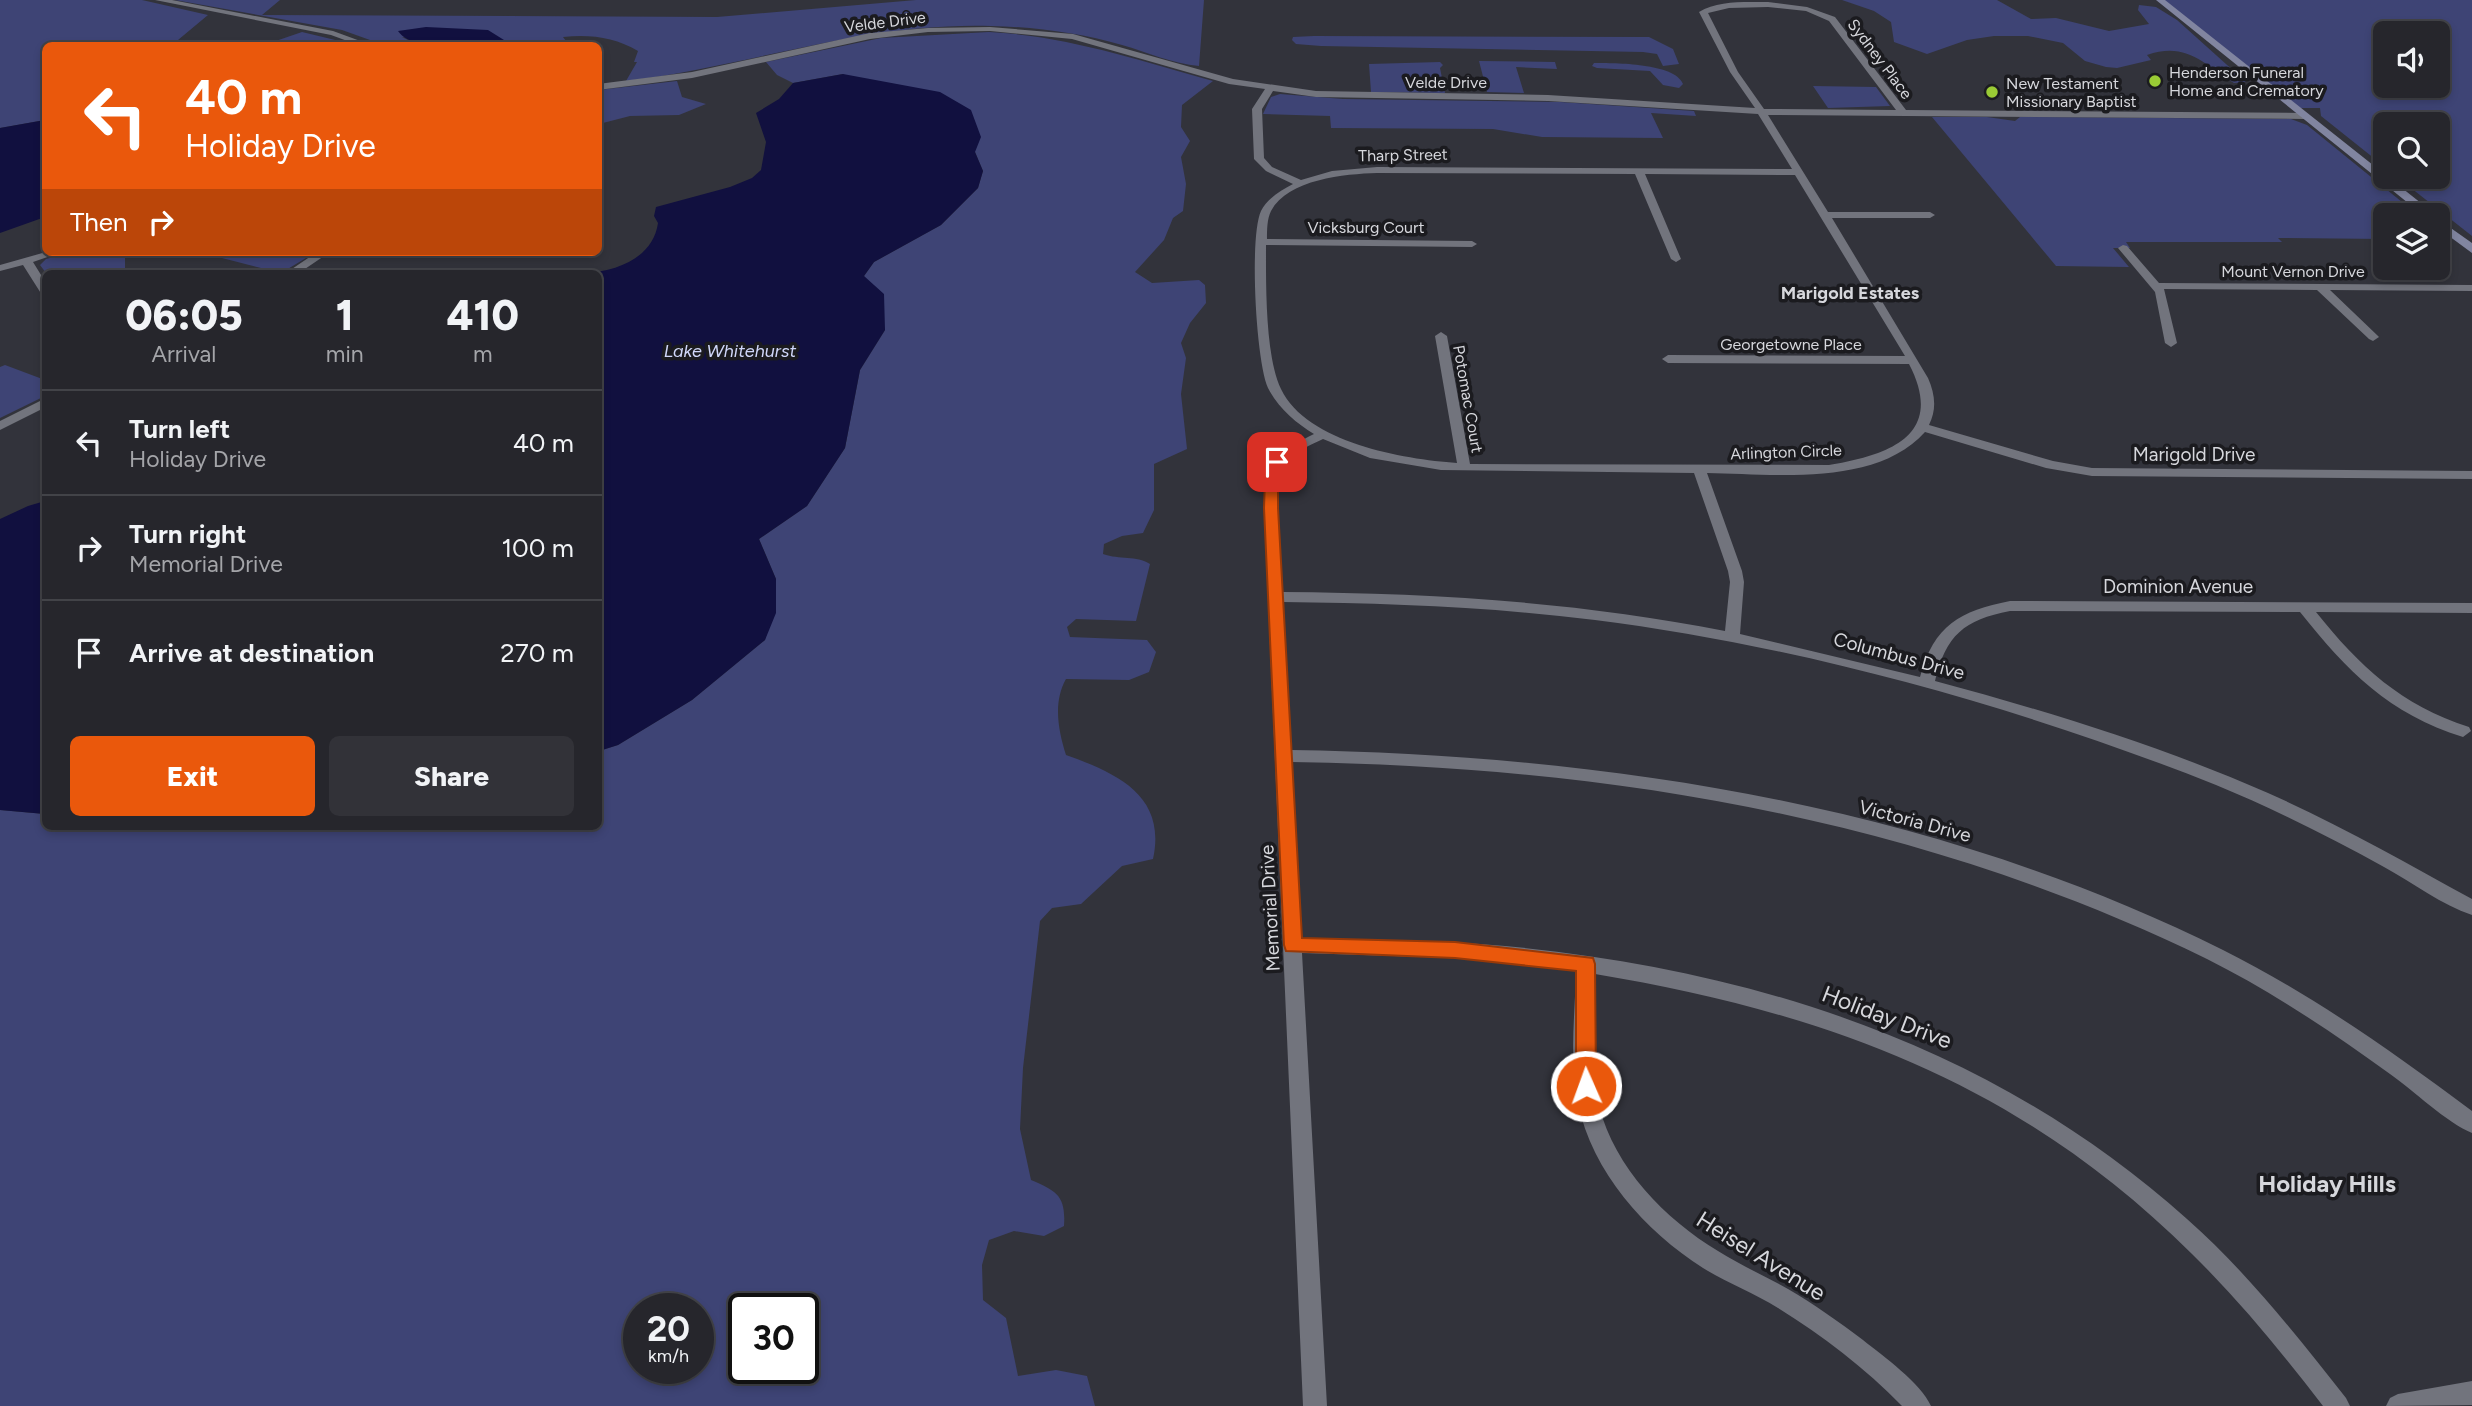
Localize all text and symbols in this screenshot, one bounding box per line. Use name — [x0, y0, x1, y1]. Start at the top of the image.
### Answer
street label: Velde Drive — [843, 8, 927, 36]
street label: Sydney Place — [1844, 15, 1917, 103]
map controls — [2373, 21, 2450, 280]
button: sound — [2373, 21, 2450, 98]
place label: Henderson Funeral Home and Crematory — [2169, 63, 2324, 100]
text: 40 m — [185, 67, 302, 126]
icon: left — [70, 70, 161, 161]
street label: Velde Drive — [1405, 73, 1487, 92]
marker: Henderson Funeral Home and Crematory — [2147, 73, 2163, 89]
place label: New Testament Missionary Baptist — [2006, 74, 2137, 111]
marker: New Testament Missionary Baptist — [1984, 84, 2000, 100]
button: search — [2373, 112, 2450, 189]
text: Holiday Drive — [185, 127, 376, 165]
street label: Tharp Street — [1358, 145, 1448, 165]
icon: right — [142, 203, 180, 241]
button: layers — [2373, 203, 2450, 280]
text: Then — [70, 206, 128, 238]
street label: Vicksburg Court — [1308, 218, 1424, 237]
street label: Mount Vernon Drive — [2221, 262, 2365, 281]
district label: Marigold Estates — [1781, 282, 1920, 304]
text: 06:05 — [125, 290, 243, 341]
text: 1 — [336, 290, 354, 341]
text: 410 — [447, 290, 519, 341]
street label: Georgetowne Place — [1720, 335, 1862, 354]
text: Arrival — [151, 340, 216, 368]
text: min — [326, 340, 364, 368]
text: m — [473, 340, 493, 368]
water label: Lake Whitehurst — [664, 340, 796, 362]
street label: Potomac Court — [1449, 344, 1487, 454]
text: Turn left — [129, 413, 230, 445]
icon: left — [70, 424, 108, 462]
text: 40 m — [513, 427, 574, 459]
pin — [1247, 432, 1307, 492]
street label: Arlington Circle — [1730, 441, 1842, 463]
icon: arrive — [1258, 443, 1296, 481]
street label: Marigold Drive — [2133, 443, 2255, 466]
text: Holiday Drive — [129, 445, 266, 473]
text: Turn right — [129, 518, 246, 550]
icon: right — [70, 529, 108, 567]
text: 100 m — [501, 532, 574, 564]
text: Memorial Drive — [129, 550, 283, 578]
street label: Dominion Avenue — [2103, 575, 2253, 598]
street label: Columbus Drive — [1831, 627, 1967, 685]
icon: arrive — [70, 634, 108, 672]
text: Arrive at destination — [129, 637, 374, 669]
text: 270 m — [500, 637, 574, 669]
button: Exit — [70, 736, 315, 816]
button: Share — [329, 736, 574, 816]
street label: Victoria Drive — [1856, 795, 1974, 847]
street label: Memorial Drive — [1255, 844, 1285, 972]
street label: Holiday Drive — [1818, 979, 1956, 1055]
position arrow — [1549, 1049, 1623, 1123]
district label: Holiday Hills — [2258, 1169, 2396, 1198]
street label: Heisel Avenue — [1691, 1205, 1831, 1307]
speed limit sign: 30 — [728, 1293, 819, 1384]
text: 20 — [647, 1308, 690, 1350]
text: km/h — [648, 1345, 689, 1367]

